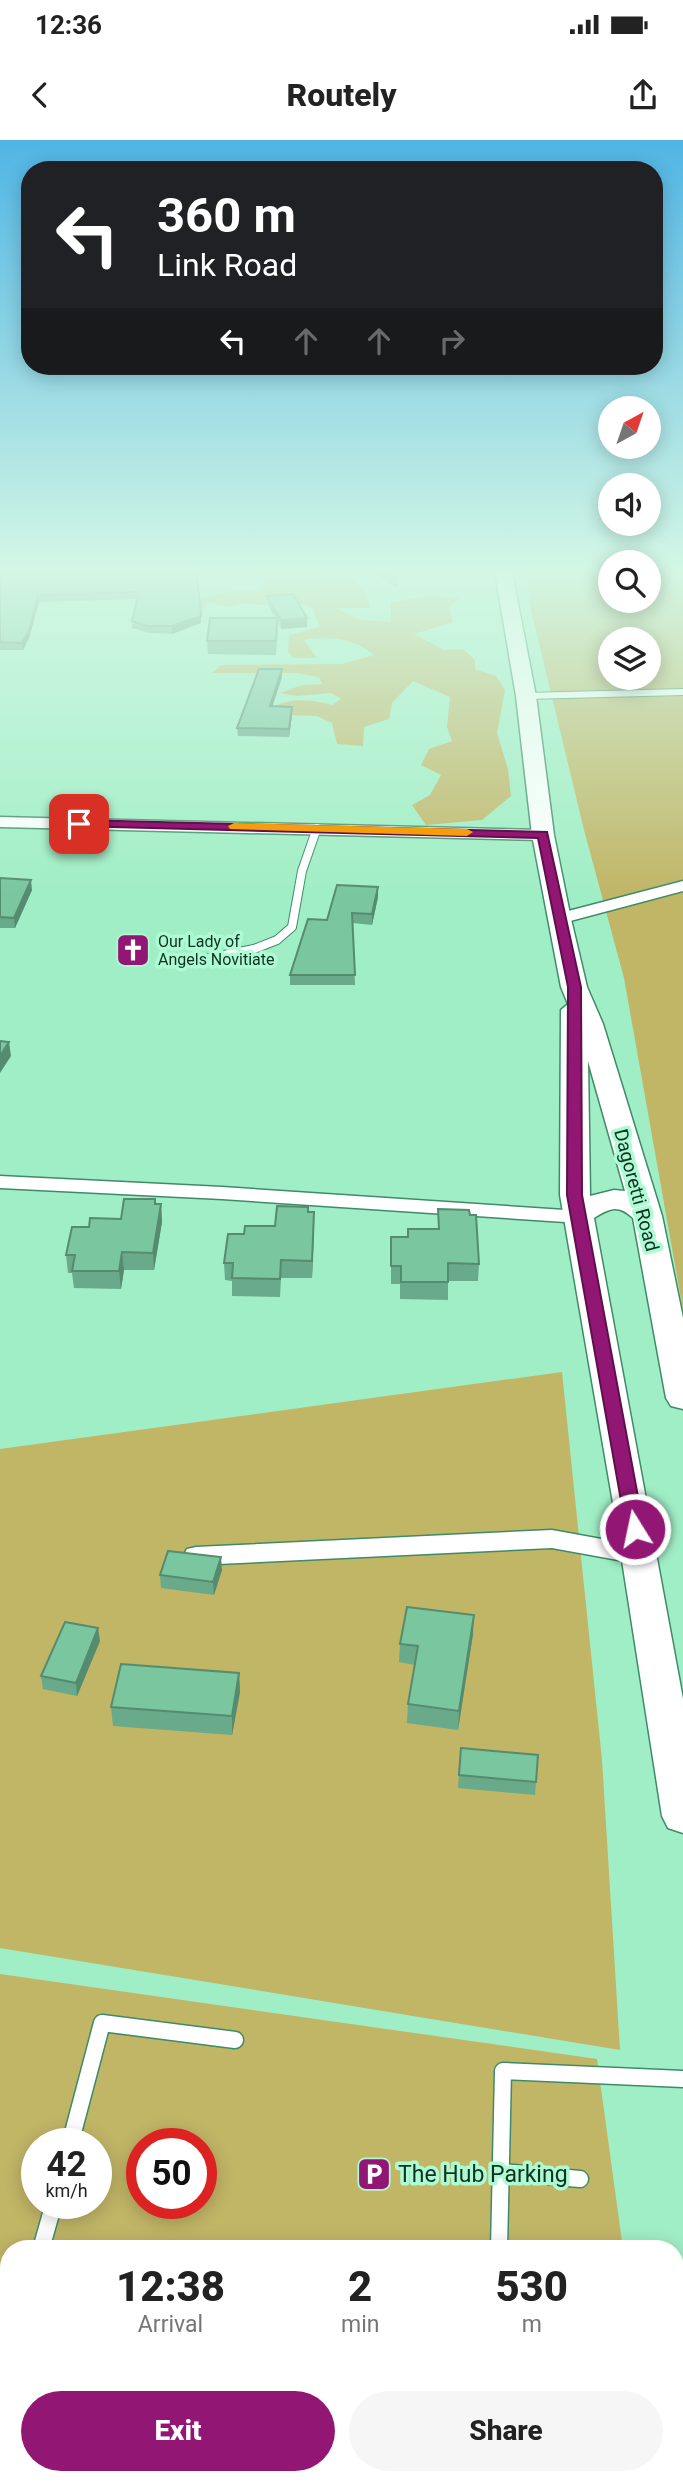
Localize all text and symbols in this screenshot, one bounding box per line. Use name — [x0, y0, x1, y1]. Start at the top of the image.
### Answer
text: 12:36 — [35, 10, 102, 40]
icon: back — [21, 76, 59, 114]
text: Routely — [287, 76, 396, 114]
icon: share — [624, 76, 662, 114]
text: 360 m — [157, 187, 296, 244]
icon: left — [42, 189, 133, 280]
text: Link Road — [157, 246, 297, 284]
icon: left — [214, 322, 252, 360]
icon: ahead — [287, 322, 325, 360]
icon: ahead — [360, 322, 398, 360]
icon: right — [433, 322, 471, 360]
north arrow — [598, 396, 662, 458]
map controls — [598, 396, 661, 690]
button: sound — [598, 473, 661, 536]
button: search — [598, 550, 661, 613]
button: layers — [598, 627, 661, 690]
pin — [49, 794, 109, 854]
icon: arrive — [60, 805, 98, 843]
church icon: Our Lady of Angels Novitiate — [114, 931, 152, 969]
place label: Our Lady of Angels Novitiate — [158, 932, 274, 969]
street label: Dagoretti Road — [609, 1126, 664, 1254]
position arrow — [598, 1492, 672, 1566]
speed limit sign: 50 — [126, 2128, 217, 2219]
text: 42 — [46, 2144, 87, 2185]
parking icon: The Hub Parking — [355, 2155, 393, 2193]
place label: The Hub Parking — [398, 2161, 568, 2188]
text: km/h — [45, 2180, 88, 2201]
text: 12:38 — [116, 2262, 225, 2311]
text: 2 — [348, 2262, 372, 2311]
text: 530 — [495, 2262, 568, 2311]
text: Arrival — [138, 2311, 203, 2338]
text: min — [341, 2311, 379, 2338]
text: m — [522, 2311, 542, 2338]
button: Exit — [21, 2391, 335, 2471]
button: Share — [349, 2391, 663, 2471]

